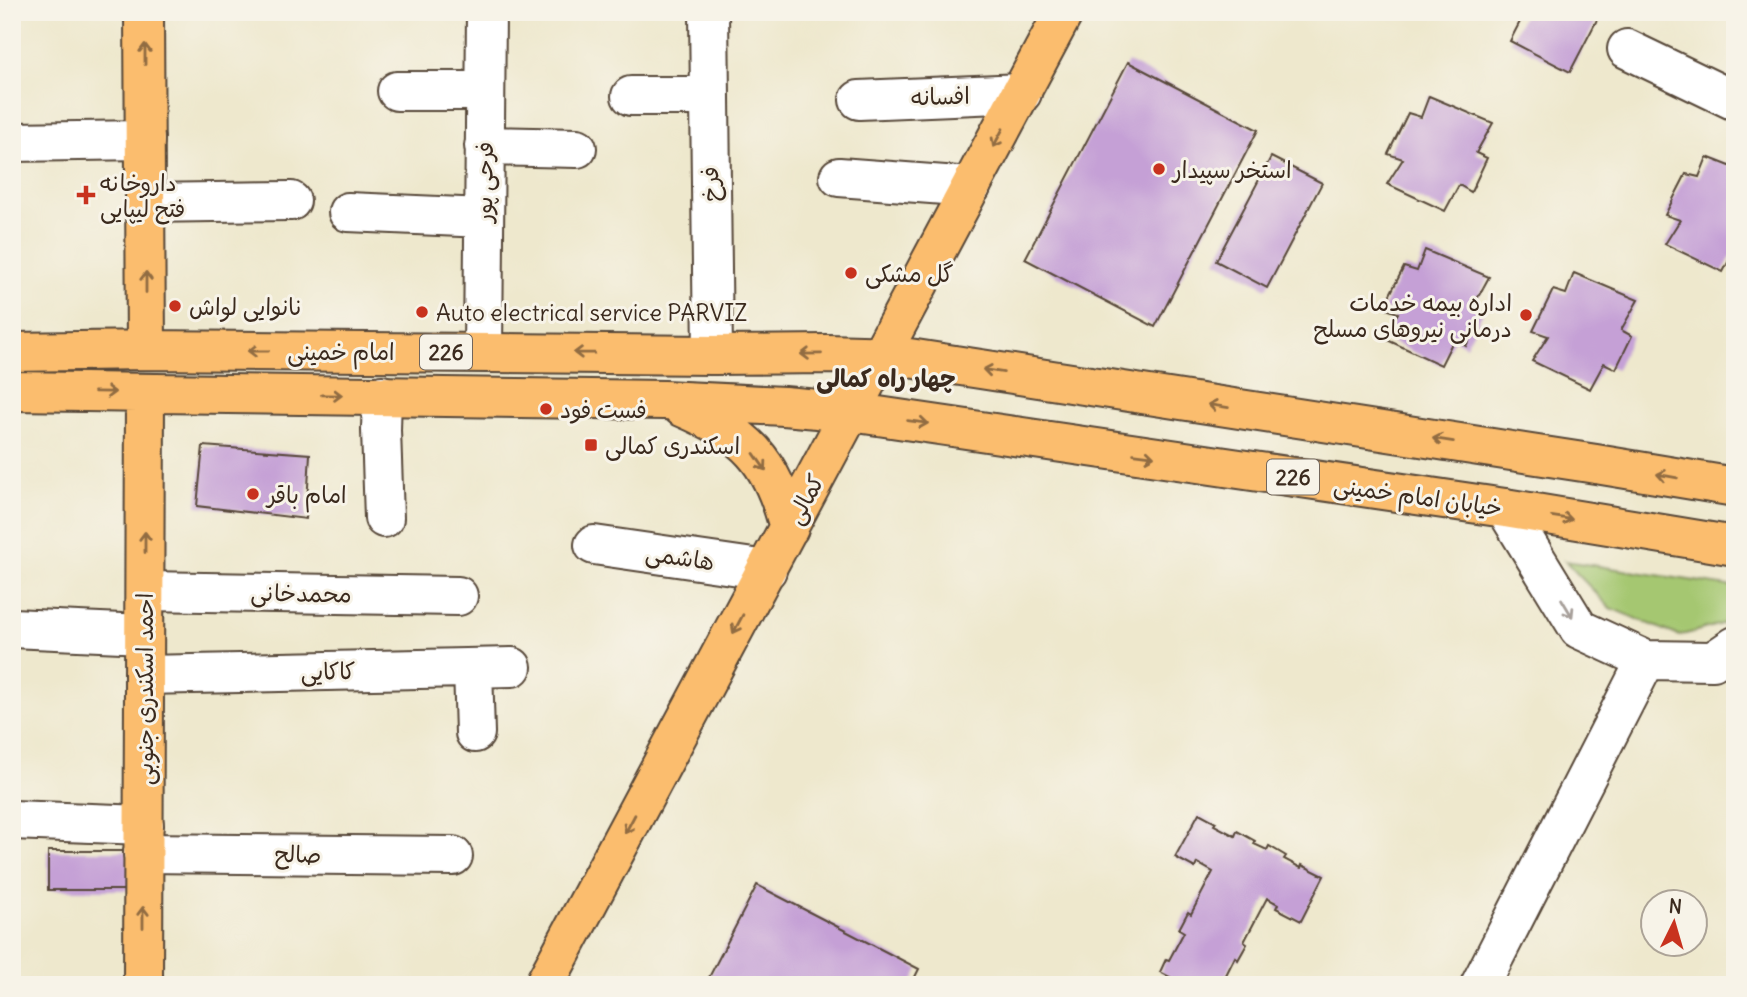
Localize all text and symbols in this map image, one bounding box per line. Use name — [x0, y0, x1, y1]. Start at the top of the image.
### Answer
one-way arrow — [138, 43, 152, 66]
street label: افسانه — [910, 80, 970, 112]
one-way arrow — [991, 127, 1005, 147]
street label: فرحی پور — [469, 141, 500, 225]
place label: استخر سپیدار — [1171, 155, 1292, 185]
marker: استخر سپیدار — [1151, 161, 1167, 177]
street label: فرخ — [695, 166, 727, 202]
place label: داروخانه فتح لیپایی — [100, 168, 185, 225]
marker: داروخانه فتح لیپایی — [78, 187, 94, 203]
place label: گل مشکی — [865, 259, 954, 289]
marker: گل مشکی — [843, 265, 859, 281]
one-way arrow — [139, 271, 153, 294]
place label: اداره بیمه خدمات درمانی نیروهای مسلح — [1314, 288, 1512, 345]
place label: نانوایی لواش — [189, 292, 303, 322]
marker: نانوایی لواش — [167, 298, 183, 314]
place label: Auto electrical service PARVIZ — [436, 298, 747, 327]
marker: Auto electrical service PARVIZ — [414, 304, 430, 320]
marker: اداره بیمه خدمات درمانی نیروهای مسلح — [1518, 307, 1534, 323]
road number: 226 — [420, 334, 472, 370]
street label: امام خمینی — [287, 337, 395, 370]
one-way arrow — [247, 344, 270, 358]
one-way arrow — [573, 346, 596, 360]
one-way arrow — [800, 347, 823, 361]
district label: چهار راه کمالی — [816, 363, 956, 394]
one-way arrow — [982, 364, 1005, 377]
one-way arrow — [93, 385, 116, 399]
one-way arrow — [321, 388, 344, 402]
place label: فست فود — [560, 395, 647, 424]
one-way arrow — [1207, 399, 1230, 412]
marker: فست فود — [538, 401, 554, 417]
one-way arrow — [907, 416, 929, 429]
place label: اسکندری کمالی — [605, 431, 740, 461]
one-way arrow — [1432, 433, 1455, 446]
marker: اسکندری کمالی — [583, 437, 599, 453]
one-way arrow — [1132, 449, 1154, 462]
one-way arrow — [753, 452, 767, 471]
road number: 226 — [1267, 460, 1319, 494]
street label: کمالی — [780, 469, 831, 530]
one-way arrow — [1657, 469, 1679, 482]
street label: خیابان امام خمینی — [1331, 470, 1504, 526]
place label: امام باقر — [265, 480, 347, 513]
marker: امام باقر — [245, 486, 261, 502]
one-way arrow — [1551, 512, 1573, 525]
one-way arrow — [138, 531, 152, 554]
street label: هاشمی — [644, 538, 716, 577]
street label: محمدخانی — [250, 578, 352, 609]
street label: احمد اسکندری جنوبی — [130, 593, 160, 785]
one-way arrow — [1560, 598, 1574, 618]
one-way arrow — [731, 613, 745, 633]
street label: کاکایی — [300, 656, 356, 687]
one-way arrow — [623, 813, 637, 834]
street label: صالح — [274, 839, 322, 871]
north arrow — [1638, 888, 1708, 958]
text: N — [1668, 894, 1683, 919]
one-way arrow — [136, 905, 150, 928]

